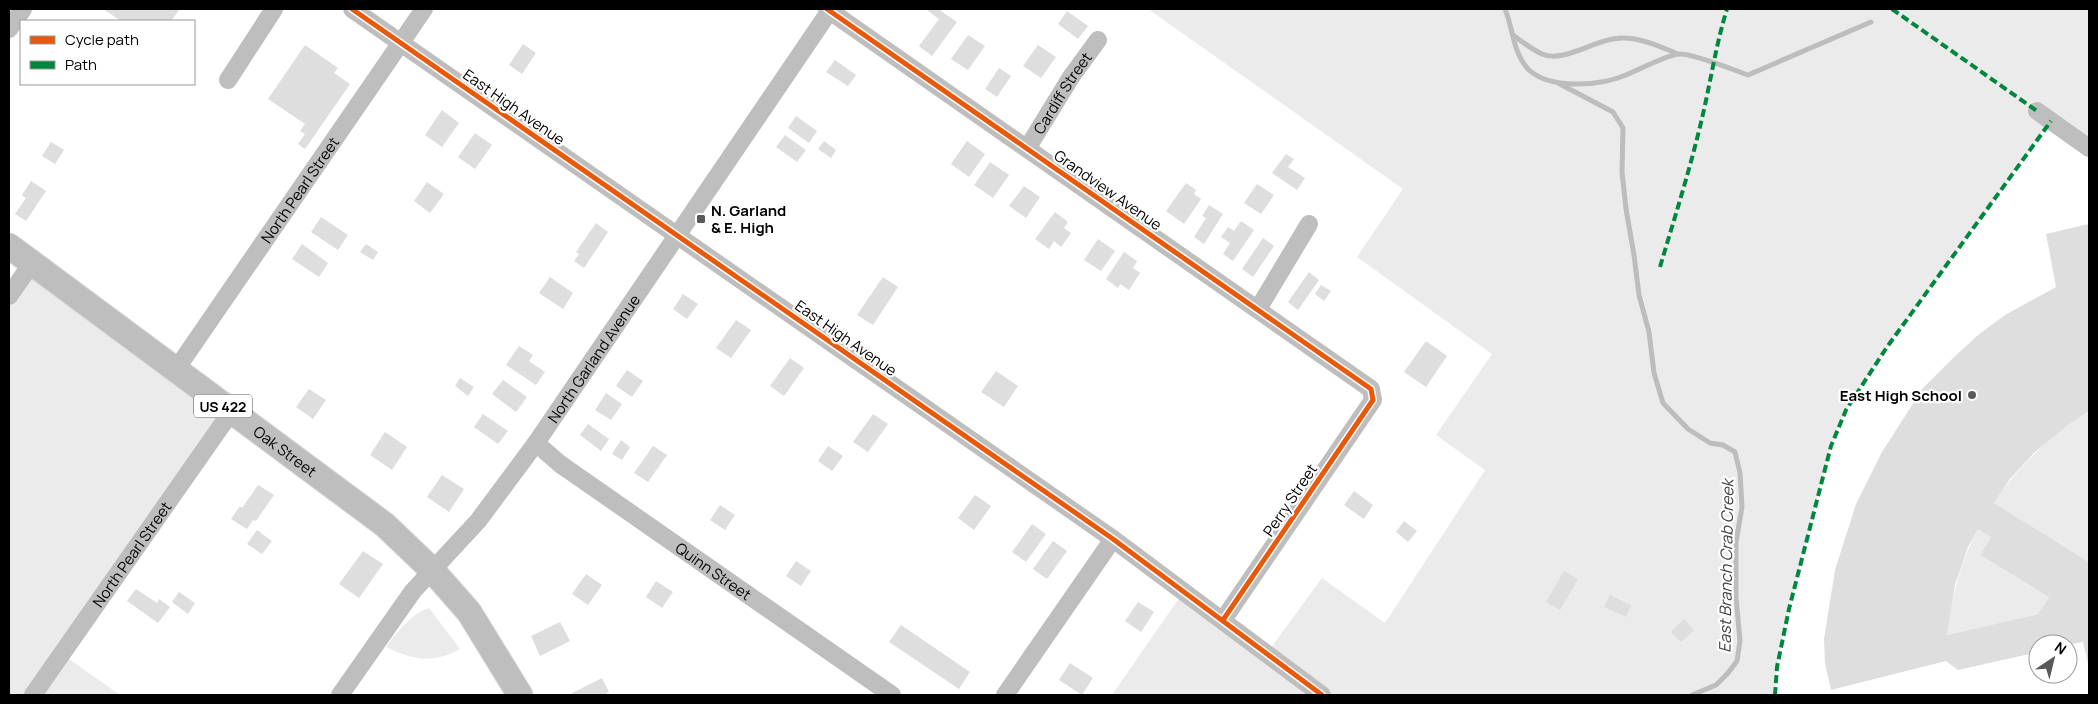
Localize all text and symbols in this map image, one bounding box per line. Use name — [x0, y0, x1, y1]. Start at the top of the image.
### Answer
legend — [20, 20, 195, 85]
text: Cycle path — [65, 29, 139, 50]
street label: Cardiff Street — [1028, 48, 1096, 138]
text: Path — [65, 54, 97, 75]
street label: East High Avenue — [459, 64, 569, 150]
street label: North Pearl Street — [256, 132, 344, 247]
street label: Grandview Avenue — [1050, 145, 1166, 235]
place label: N. Garland & E. High — [711, 200, 786, 238]
marker: N. Garland & E. High — [695, 213, 707, 225]
street label: North Garland Avenue — [542, 290, 645, 427]
street label: East High Avenue — [791, 295, 901, 381]
place label: East High School — [1840, 385, 1962, 406]
marker: East High School — [1966, 389, 1978, 401]
road number: US 422 — [194, 394, 252, 418]
street label: Oak Street — [249, 421, 321, 481]
street label: Perry Street — [1258, 460, 1322, 540]
water label: East Branch Crab Creek — [1713, 477, 1739, 653]
street label: North Pearl Street — [87, 497, 176, 611]
street label: Quinn Street — [671, 537, 756, 605]
north arrow — [2028, 634, 2078, 684]
text: N — [2051, 637, 2070, 659]

